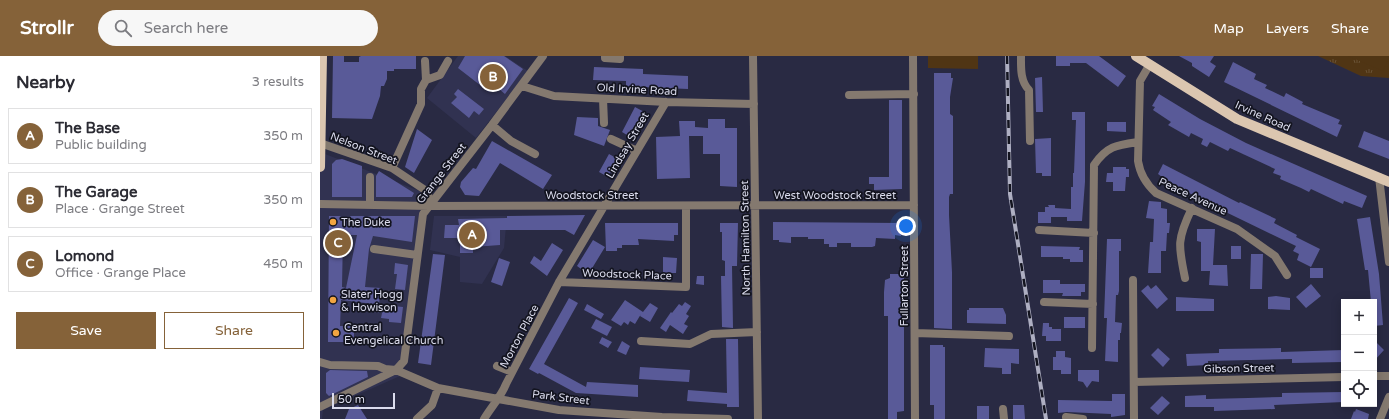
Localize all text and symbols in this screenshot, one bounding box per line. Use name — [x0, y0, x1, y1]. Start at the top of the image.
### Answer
search box — [98, 10, 378, 46]
text: Strollr — [20, 17, 74, 39]
icon: search — [112, 17, 134, 39]
text: Search here — [144, 19, 228, 37]
text: Map — [1214, 20, 1244, 37]
text: Layers — [1266, 20, 1309, 37]
text: Share — [1331, 20, 1369, 37]
pin: B — [480, 62, 506, 92]
text: Nearby — [16, 72, 75, 93]
text: 3 results — [252, 74, 304, 90]
street label: Old Irvine Road — [596, 81, 678, 98]
street label: Irvine Road — [1233, 98, 1293, 134]
street label: Lindsay Street — [603, 110, 652, 181]
text: The Base — [55, 119, 120, 137]
text: A — [25, 128, 35, 144]
text: 350 m — [263, 128, 303, 144]
street label: Nelson Street — [329, 130, 399, 167]
text: Public building — [55, 137, 147, 153]
street label: Grange Street — [414, 141, 469, 206]
street label: Peace Avenue — [1157, 175, 1229, 218]
street label: North Hamilton Street — [738, 180, 753, 296]
text: The Garage — [55, 183, 138, 201]
street label: Woodstock Street — [545, 189, 639, 202]
street label: West Woodstock Street — [774, 189, 896, 202]
text: B — [25, 192, 35, 208]
text: 350 m — [263, 192, 303, 208]
text: Place · Grange Street — [55, 201, 185, 217]
place label: The Duke — [341, 216, 390, 229]
your location — [896, 216, 916, 236]
marker: The Duke — [328, 217, 338, 227]
pin: A — [459, 220, 485, 250]
pin: C — [325, 228, 351, 258]
street label: Fullarton Street — [898, 246, 911, 326]
text: Lomond — [55, 247, 114, 265]
text: C — [25, 256, 35, 272]
text: 450 m — [263, 256, 303, 272]
text: Office · Grange Place — [55, 265, 186, 281]
street label: Woodstock Place — [582, 266, 672, 283]
place label: Slater Hogg & Howison — [341, 288, 403, 314]
marker: Slater Hogg & Howison — [328, 295, 338, 305]
map controls — [1341, 299, 1377, 407]
button: + — [1341, 299, 1377, 335]
street label: Morton Place — [497, 302, 542, 370]
button: Save — [16, 312, 156, 349]
button: Share — [164, 312, 304, 349]
place label: Central Evengelical Church — [344, 321, 443, 347]
marker: Central Evengelical Church — [331, 328, 341, 338]
button: − — [1341, 335, 1377, 371]
street label: Gibson Street — [1203, 361, 1275, 376]
button: locate — [1341, 371, 1377, 407]
street label: Park Street — [531, 388, 590, 407]
scale bar — [332, 391, 395, 410]
text: 50 m — [338, 393, 365, 406]

